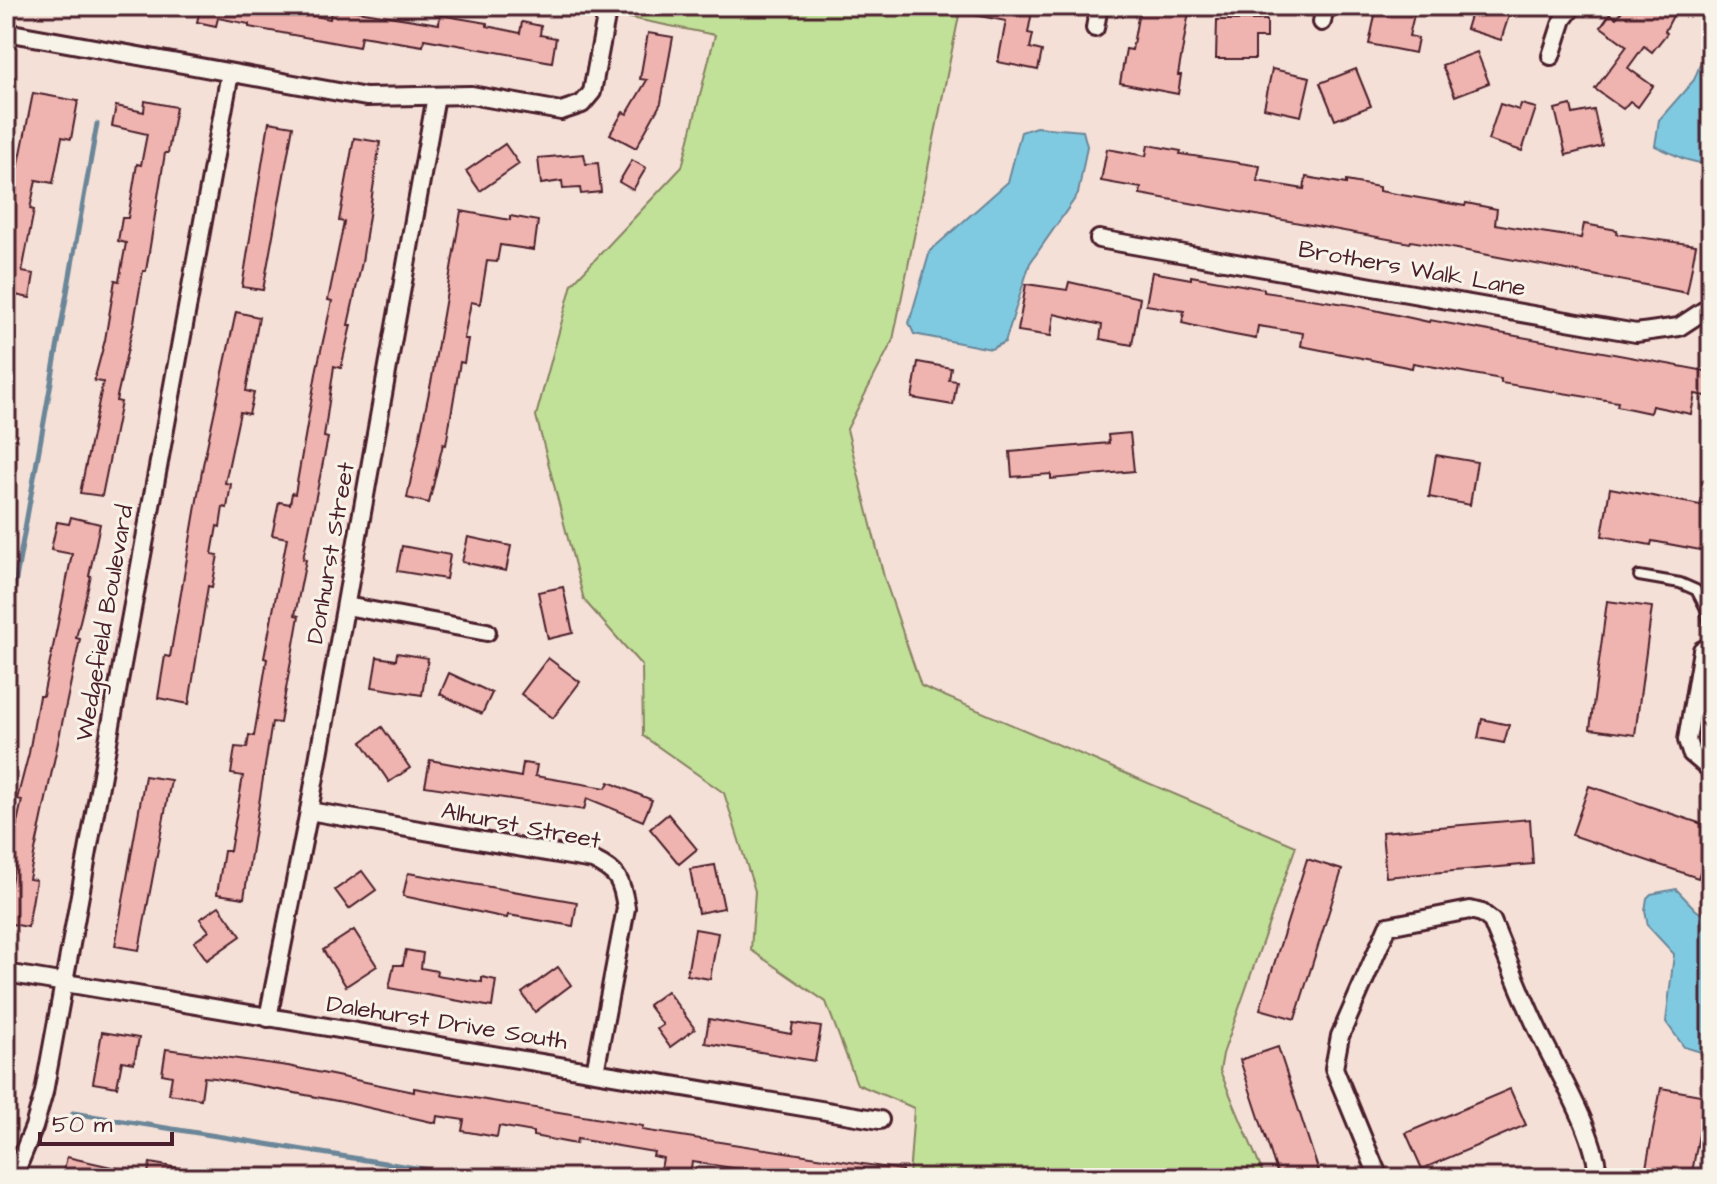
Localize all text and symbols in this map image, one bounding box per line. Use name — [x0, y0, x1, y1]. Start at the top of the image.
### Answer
street label: Brothers Walk Lane — [1296, 232, 1528, 306]
street label: Donhurst Street — [298, 459, 364, 646]
street label: Wedgefield Boulevard — [67, 502, 144, 744]
street label: Alhurst Street — [438, 794, 604, 858]
street label: Dalehurst Drive South — [324, 987, 570, 1059]
scale bar — [40, 1096, 172, 1146]
text: 50 m — [52, 1108, 113, 1142]

